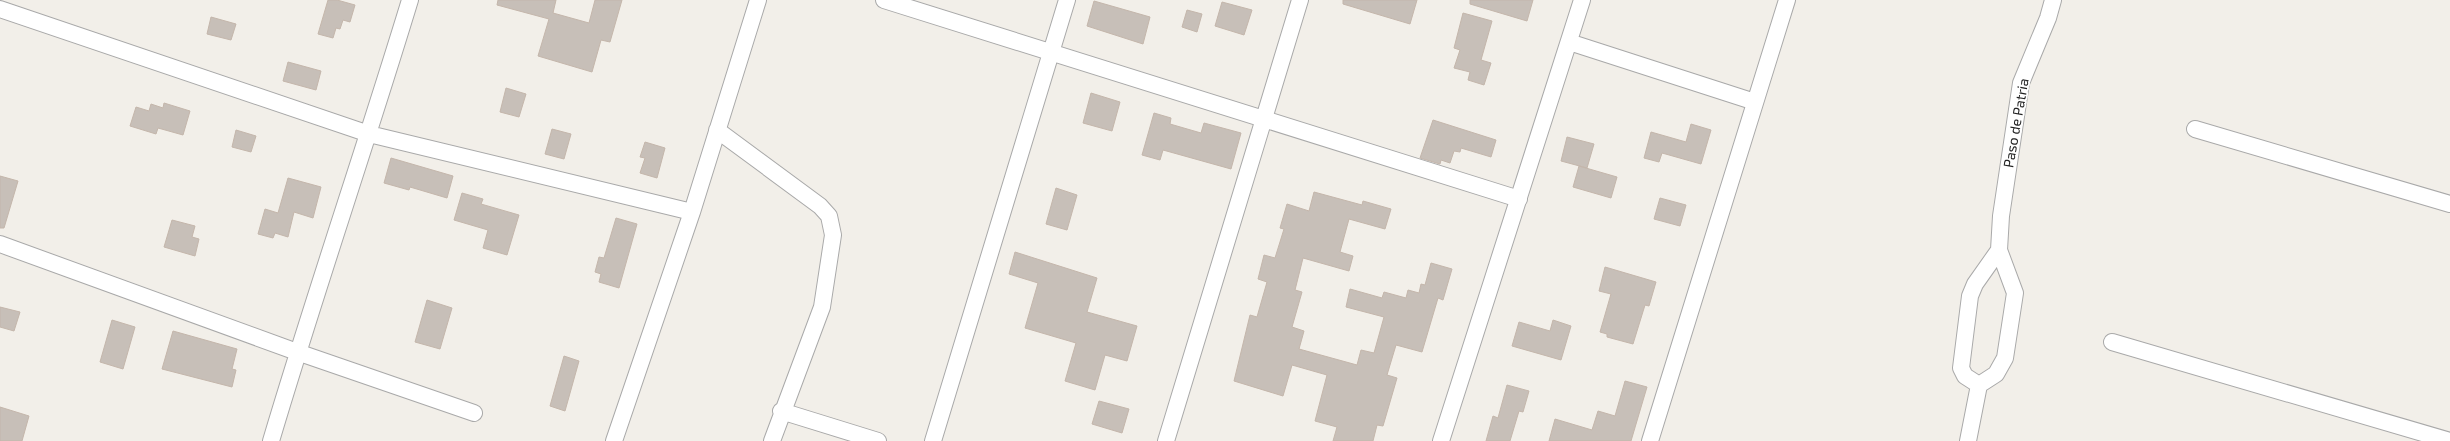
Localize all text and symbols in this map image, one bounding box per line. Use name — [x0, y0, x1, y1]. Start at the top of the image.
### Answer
street label: Paso de Patria — [1999, 77, 2032, 169]

